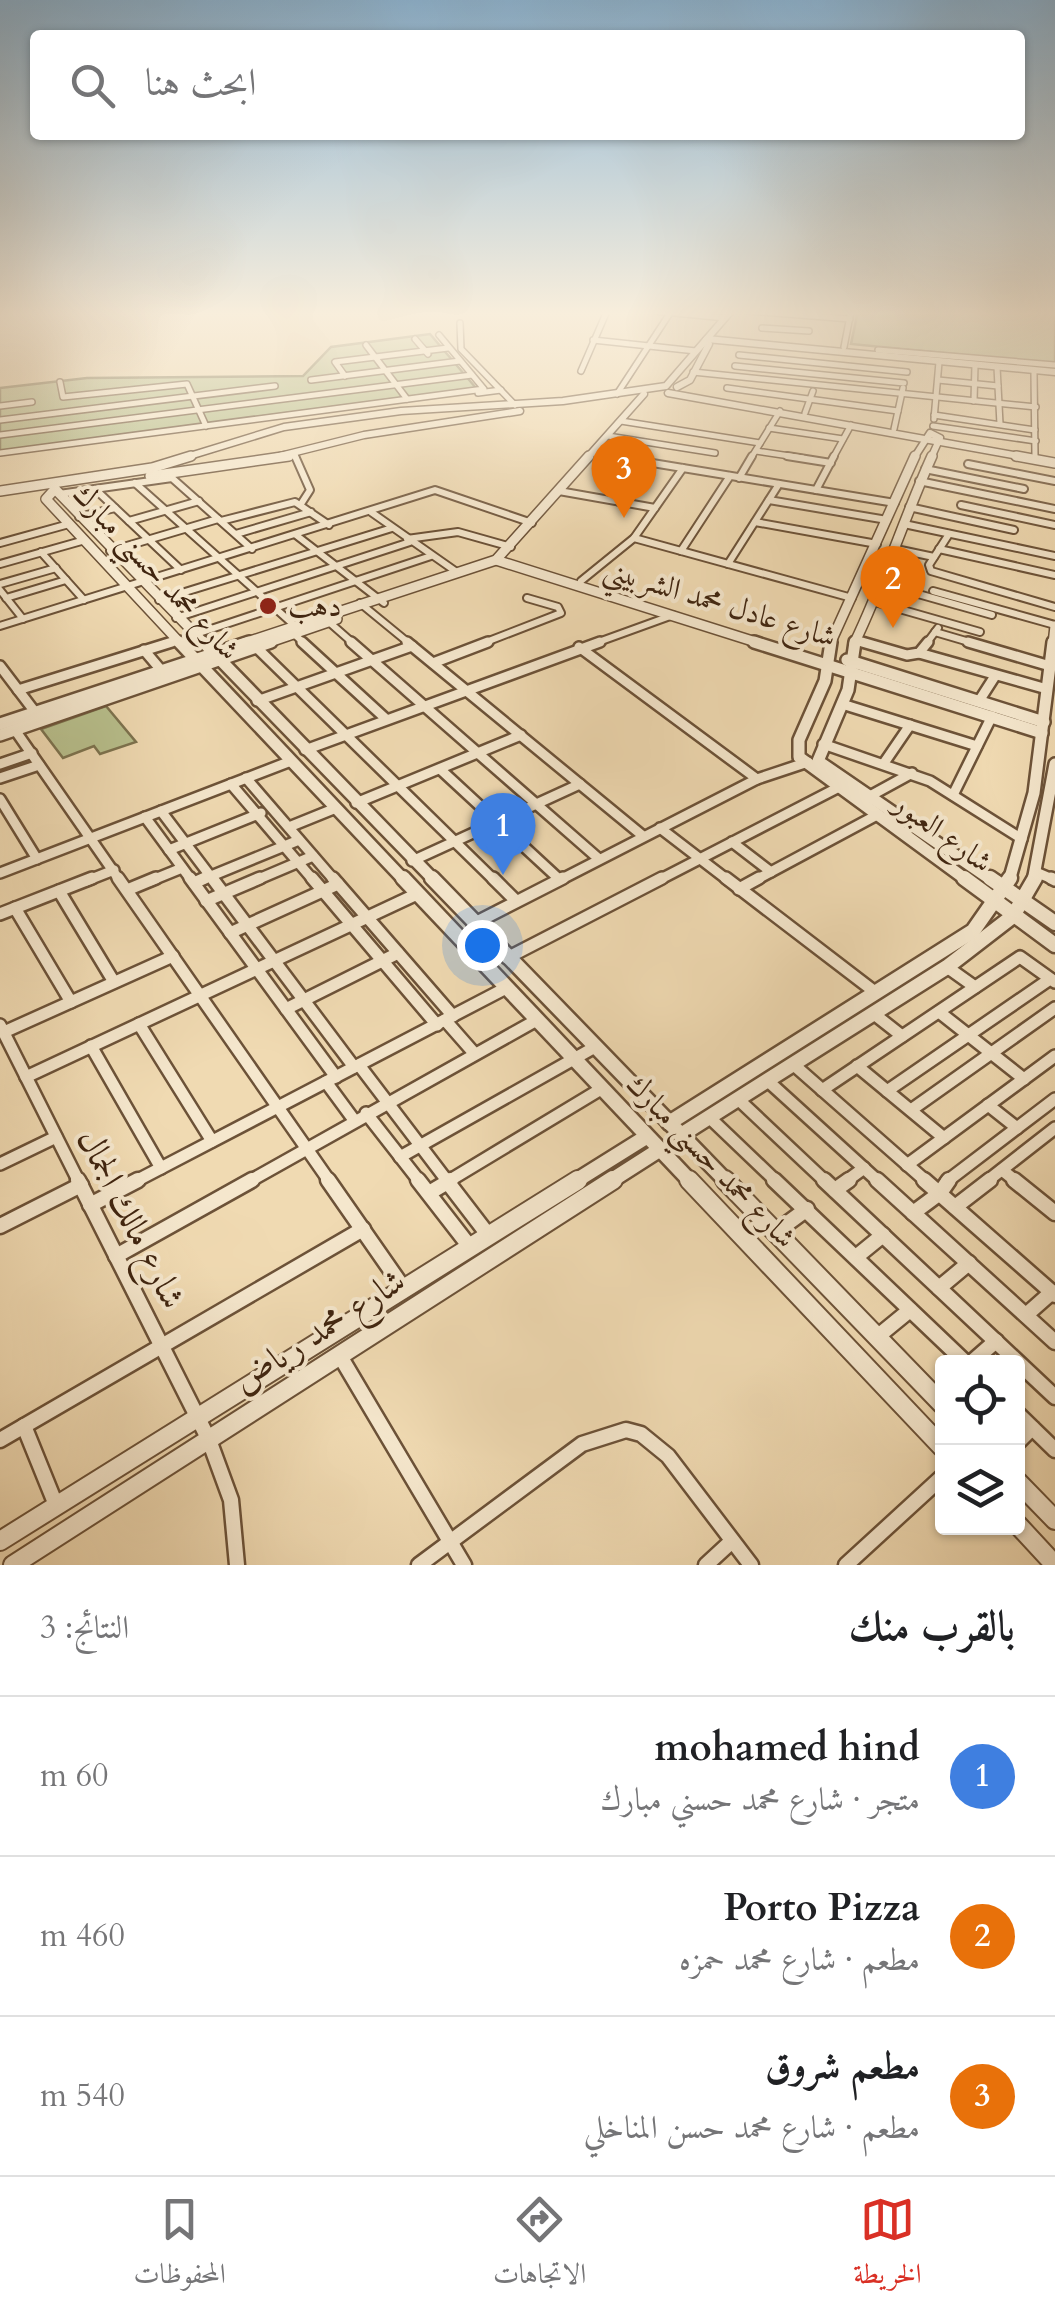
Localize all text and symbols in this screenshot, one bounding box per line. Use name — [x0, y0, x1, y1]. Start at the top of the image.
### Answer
search box — [30, 30, 1025, 140]
text: ابحث هنا — [145, 57, 257, 109]
icon: search — [65, 58, 120, 113]
pin: 3 — [592, 436, 656, 518]
street label: شارع محمد حسني مبارك — [58, 475, 249, 674]
pin: 2 — [860, 546, 926, 628]
street label: شارع عادل محمد الشربيني — [597, 548, 841, 665]
place label: دهب — [288, 586, 342, 627]
marker: دهب — [257, 595, 279, 617]
street label: شارع العبور — [881, 782, 1001, 886]
pin: 1 — [470, 792, 536, 875]
your location — [457, 920, 508, 971]
street label: شارع محمد حسني مبارك — [612, 1065, 805, 1262]
street label: شارع مالك الجمال — [62, 1121, 197, 1319]
street label: شارع محمد رياض — [223, 1257, 417, 1408]
map controls — [935, 1355, 1025, 1535]
button: locate — [935, 1355, 1025, 1445]
button: layers — [935, 1445, 1025, 1535]
text: بالقرب منك — [848, 1598, 1015, 1655]
text: النتائج: 3 — [40, 1606, 129, 1650]
text: mohamed hind — [655, 1722, 920, 1774]
text: 60 m — [40, 1754, 108, 1798]
text: 1 — [974, 1754, 991, 1798]
text: متجر · شارع محمد حسني مبارك — [600, 1778, 920, 1822]
text: Porto Pizza — [724, 1882, 920, 1934]
text: 460 m — [40, 1914, 125, 1958]
text: 2 — [974, 1914, 991, 1958]
text: مطعم · شارع محمد حمزه — [679, 1938, 920, 1982]
text: مطعم شروق — [765, 2040, 920, 2092]
text: 540 m — [40, 2074, 125, 2118]
text: 3 — [974, 2074, 991, 2118]
text: مطعم · شارع محمد حسن المناخلي — [584, 2106, 920, 2150]
tab: المحفوظات — [134, 2192, 226, 2301]
tab: الاتجاهات — [493, 2192, 586, 2301]
tab: الخريطة — [853, 2192, 921, 2301]

